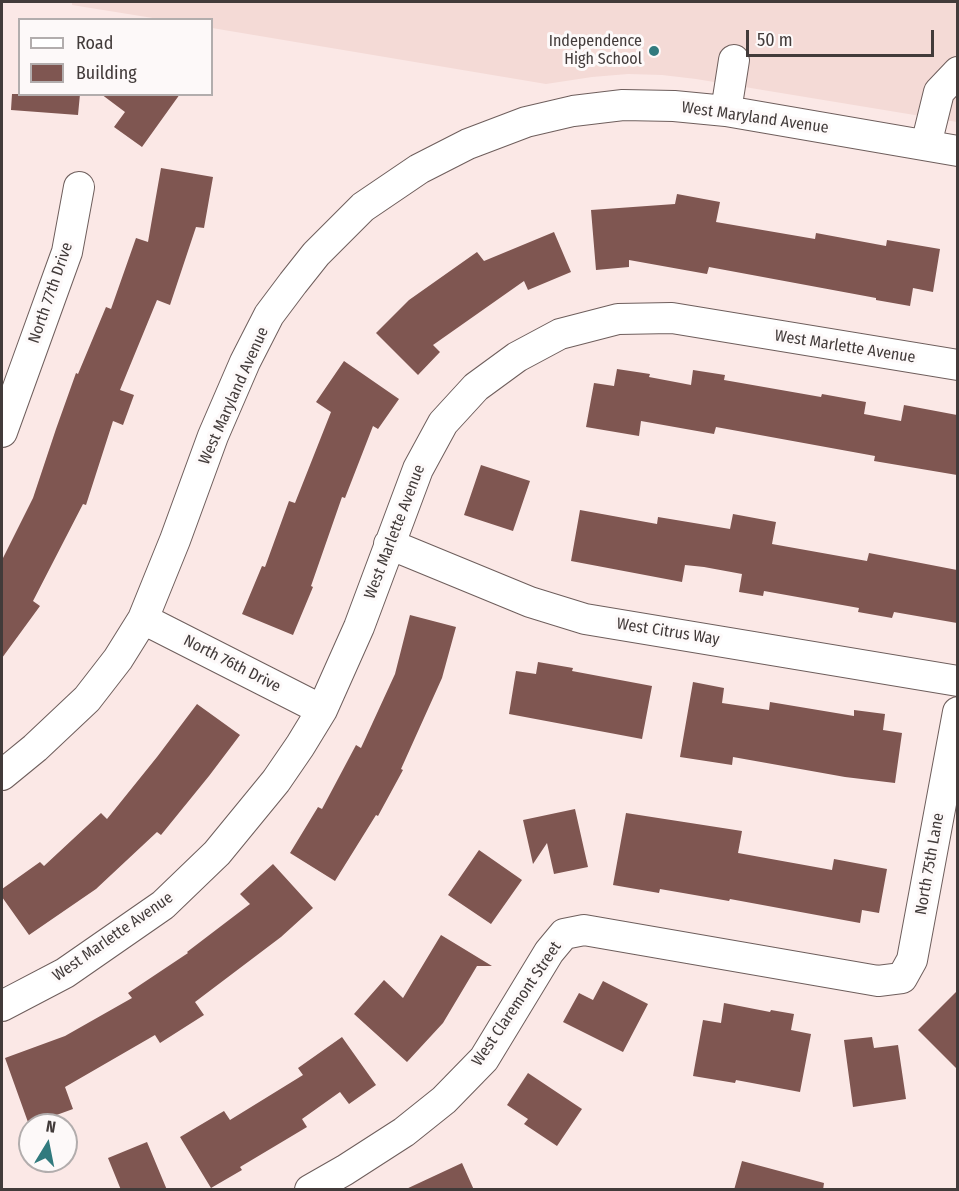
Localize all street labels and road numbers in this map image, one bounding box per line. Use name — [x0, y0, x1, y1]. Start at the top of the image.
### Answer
street label: West Maryland Avenue — [680, 98, 830, 138]
street label: North 77th Drive — [25, 240, 77, 346]
street label: West Maryland Avenue — [195, 324, 273, 468]
street label: West Marlette Avenue — [773, 326, 917, 368]
street label: West Marlette Avenue — [361, 462, 429, 602]
street label: West Citrus Way — [615, 614, 721, 650]
street label: North 76th Drive — [180, 631, 284, 697]
street label: North 75th Lane — [912, 812, 948, 916]
street label: West Marlette Avenue — [49, 888, 177, 986]
street label: West Claremont Street — [468, 938, 566, 1070]

